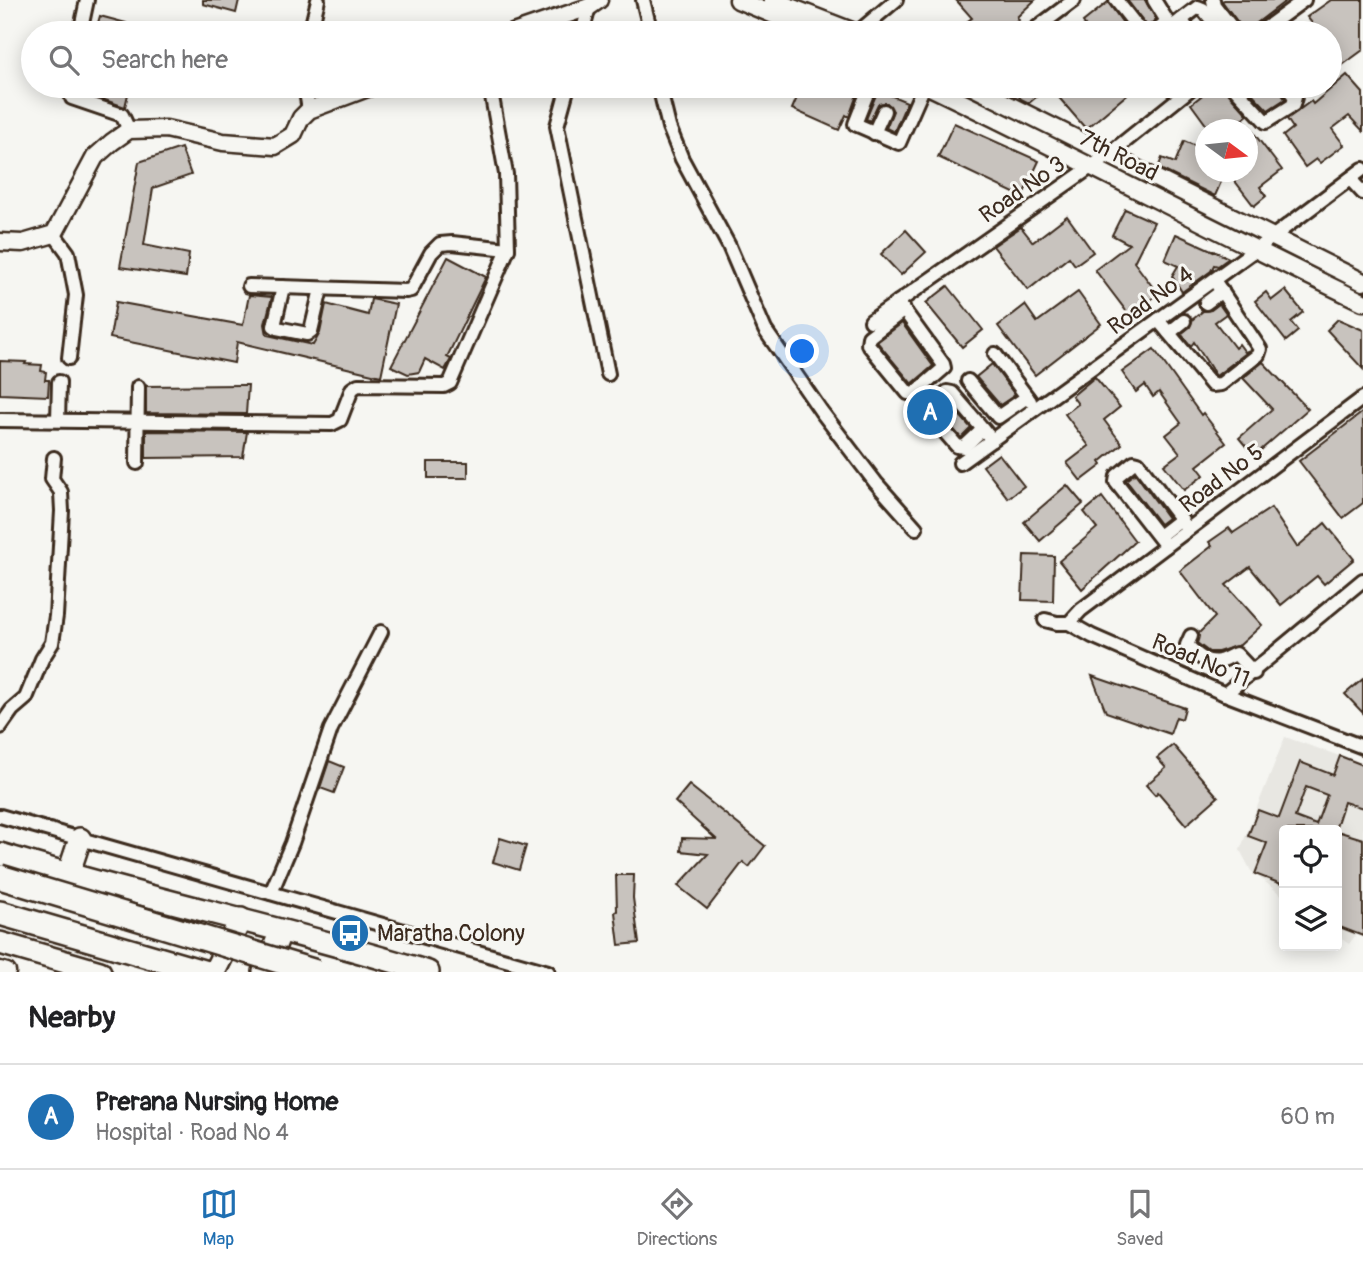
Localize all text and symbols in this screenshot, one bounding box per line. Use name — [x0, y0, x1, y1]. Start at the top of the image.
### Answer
search box — [21, 21, 1342, 98]
icon: search — [45, 41, 83, 79]
text: Search here — [101, 44, 228, 76]
north arrow — [1195, 119, 1258, 182]
street label: 7th Road — [1074, 123, 1163, 188]
street label: Road No 3 — [974, 149, 1071, 229]
street label: Road No 4 — [1102, 260, 1199, 341]
your location — [785, 334, 819, 368]
pin: A — [907, 386, 953, 438]
street label: Road No 5 — [1173, 437, 1269, 519]
street label: Road No 11 — [1148, 627, 1254, 694]
map controls — [1279, 825, 1342, 951]
button: locate — [1279, 825, 1342, 888]
button: layers — [1279, 888, 1342, 951]
bus stop icon: Maratha Colony — [329, 912, 371, 954]
place label: Maratha Colony — [377, 919, 525, 948]
text: Nearby — [28, 999, 115, 1036]
text: Prerana Nursing Home — [95, 1086, 338, 1118]
text: A — [44, 1102, 58, 1131]
text: 60 m — [1280, 1102, 1335, 1131]
text: Hospital · Road No 4 — [95, 1118, 289, 1147]
tab: Map — [200, 1185, 238, 1251]
tab: Directions — [637, 1185, 717, 1251]
tab: Saved — [1116, 1185, 1163, 1251]

